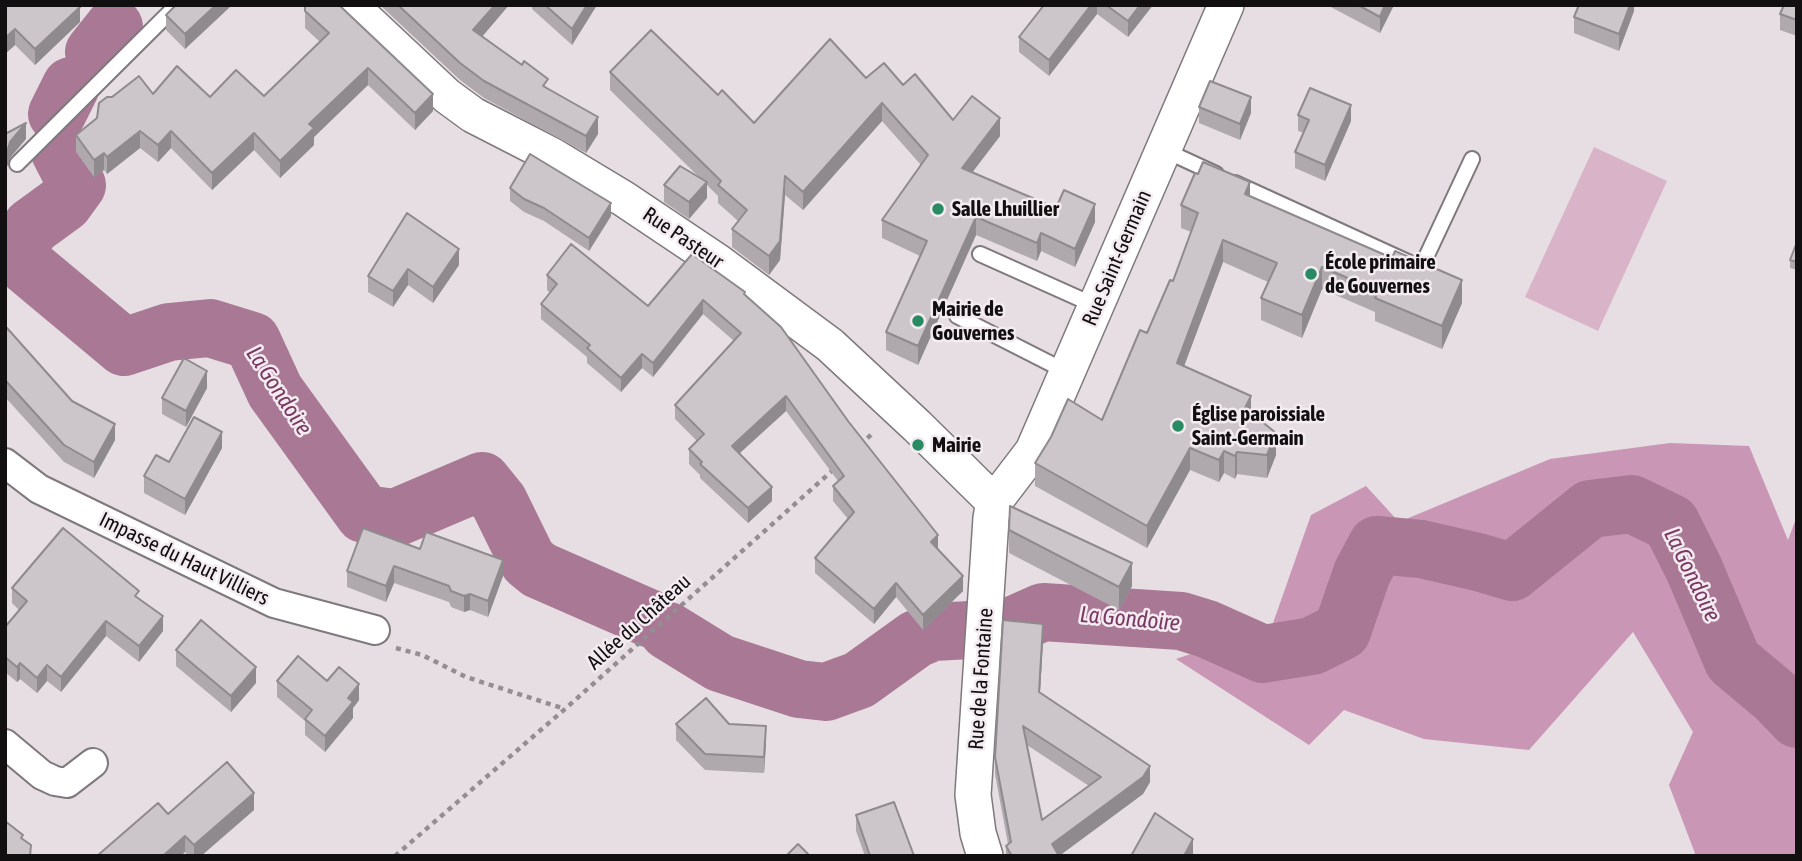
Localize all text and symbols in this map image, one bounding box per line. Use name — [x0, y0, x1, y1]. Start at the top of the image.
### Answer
street label: Rue Saint-Germain — [1077, 186, 1157, 330]
place label: Salle Lhuillier — [952, 196, 1059, 222]
marker: Salle Lhuillier — [930, 201, 946, 217]
street label: Rue Pasteur — [638, 202, 728, 274]
place label: École primaire de Gouvernes — [1325, 249, 1436, 299]
marker: École primaire de Gouvernes — [1303, 266, 1319, 282]
place label: Mairie de Gouvernes — [932, 296, 1014, 346]
marker: Mairie de Gouvernes — [910, 313, 926, 329]
water label: La Gondoire — [240, 341, 318, 441]
place label: Église paroissiale Saint-Germain — [1192, 401, 1325, 451]
marker: Église paroissiale Saint-Germain — [1170, 418, 1186, 434]
place label: Mairie — [932, 432, 981, 458]
marker: Mairie — [910, 437, 926, 453]
street label: Impasse du Haut Villiers — [95, 507, 273, 611]
water label: La Gondoire — [1658, 524, 1726, 626]
street label: Allée du Château — [582, 569, 696, 675]
water label: La Gondoire — [1079, 601, 1181, 637]
street label: Rue de la Fontaine — [963, 607, 999, 751]

